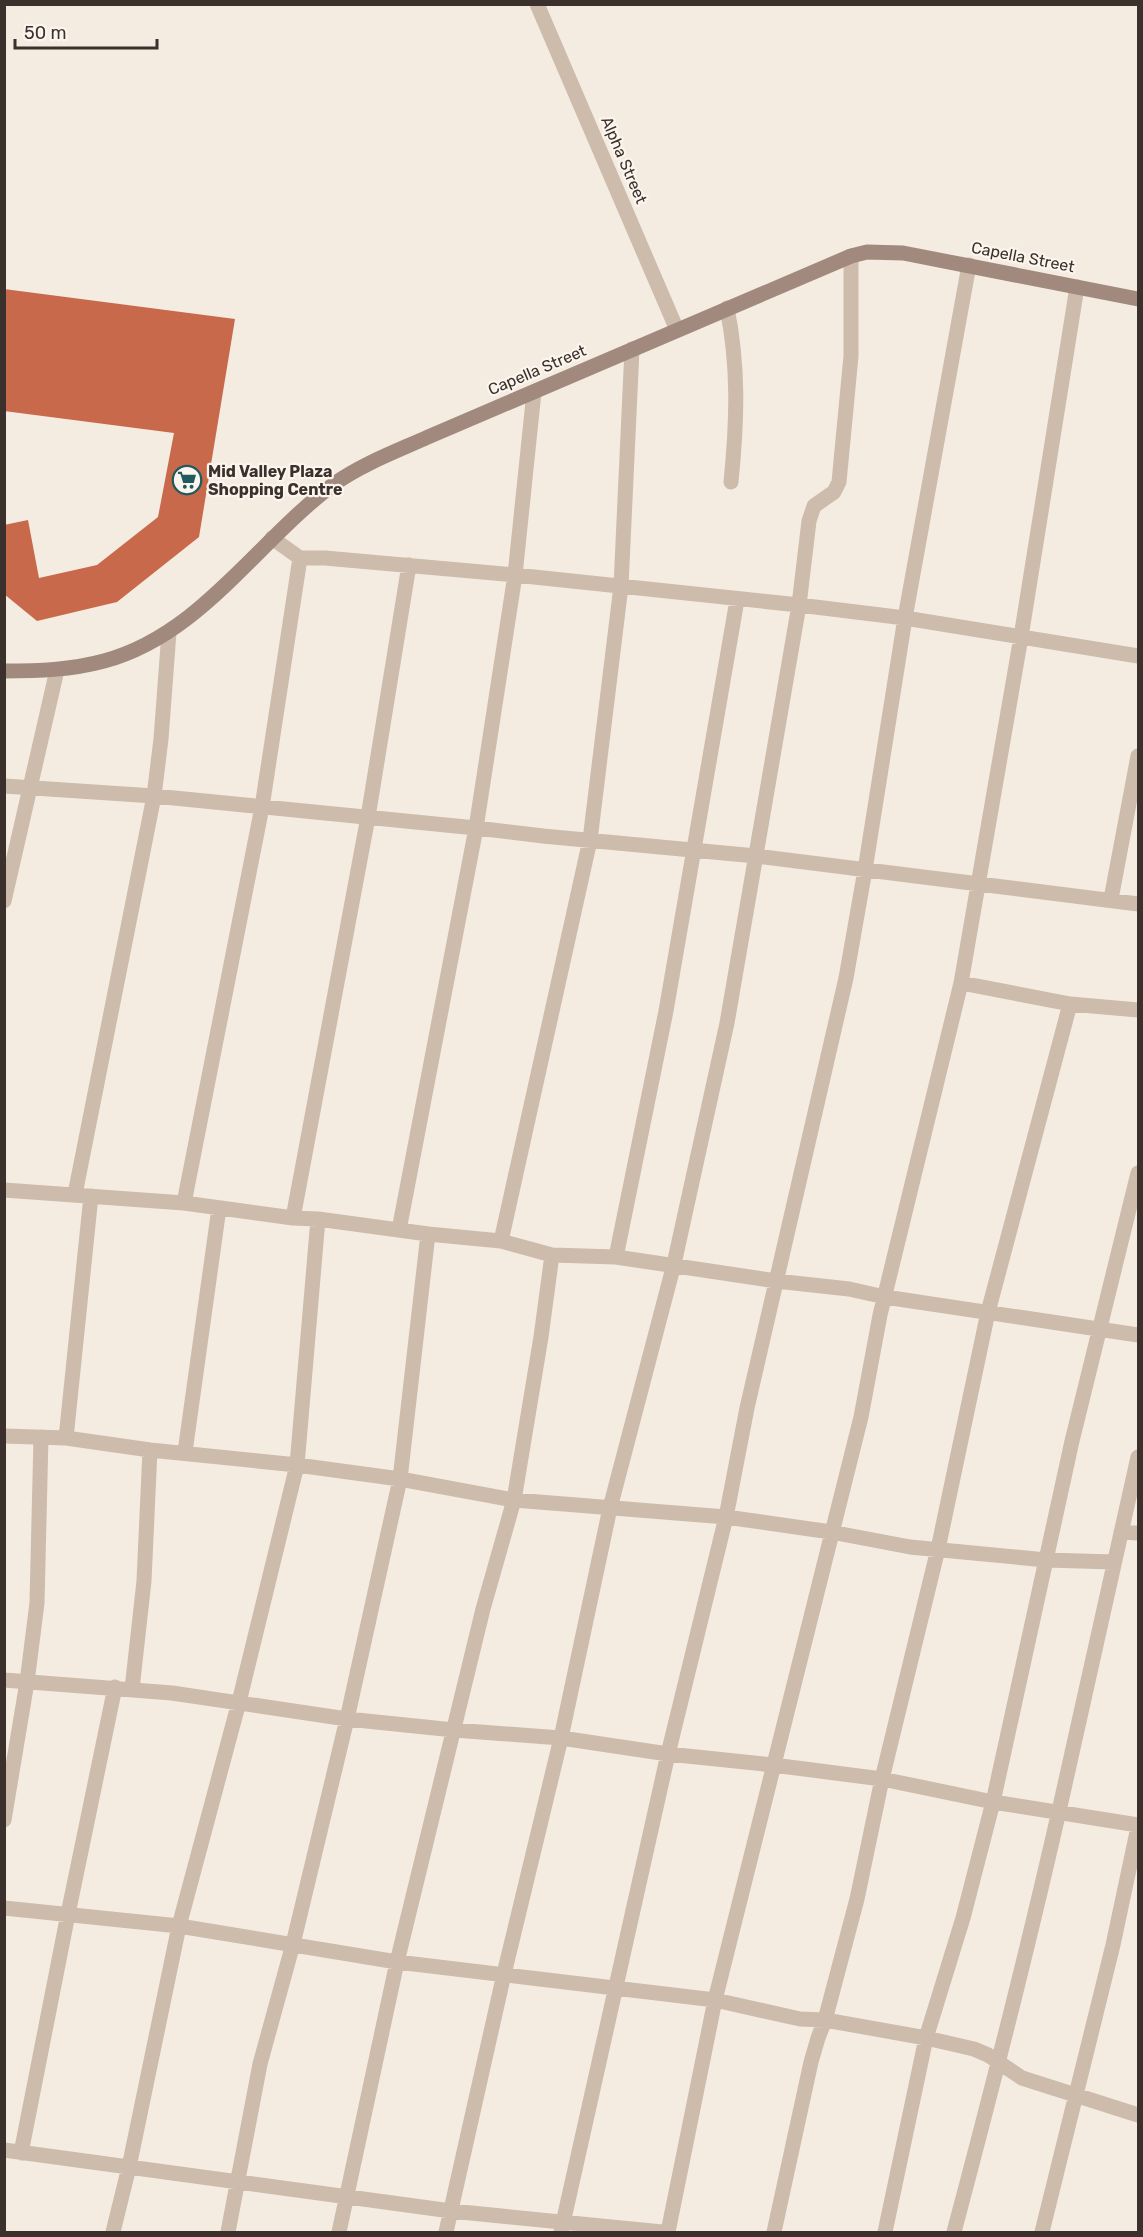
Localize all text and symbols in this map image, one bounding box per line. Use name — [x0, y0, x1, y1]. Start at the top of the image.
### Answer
scale bar — [15, 12, 158, 50]
text: 50 m — [24, 22, 67, 44]
street label: Alpha Street — [597, 114, 651, 206]
street label: Capella Street — [970, 238, 1076, 276]
street label: Capella Street — [485, 341, 589, 399]
place label: Mid Valley Plaza Shopping Centre — [208, 462, 343, 499]
supermarket icon: Mid Valley Plaza Shopping Centre — [171, 464, 203, 496]

